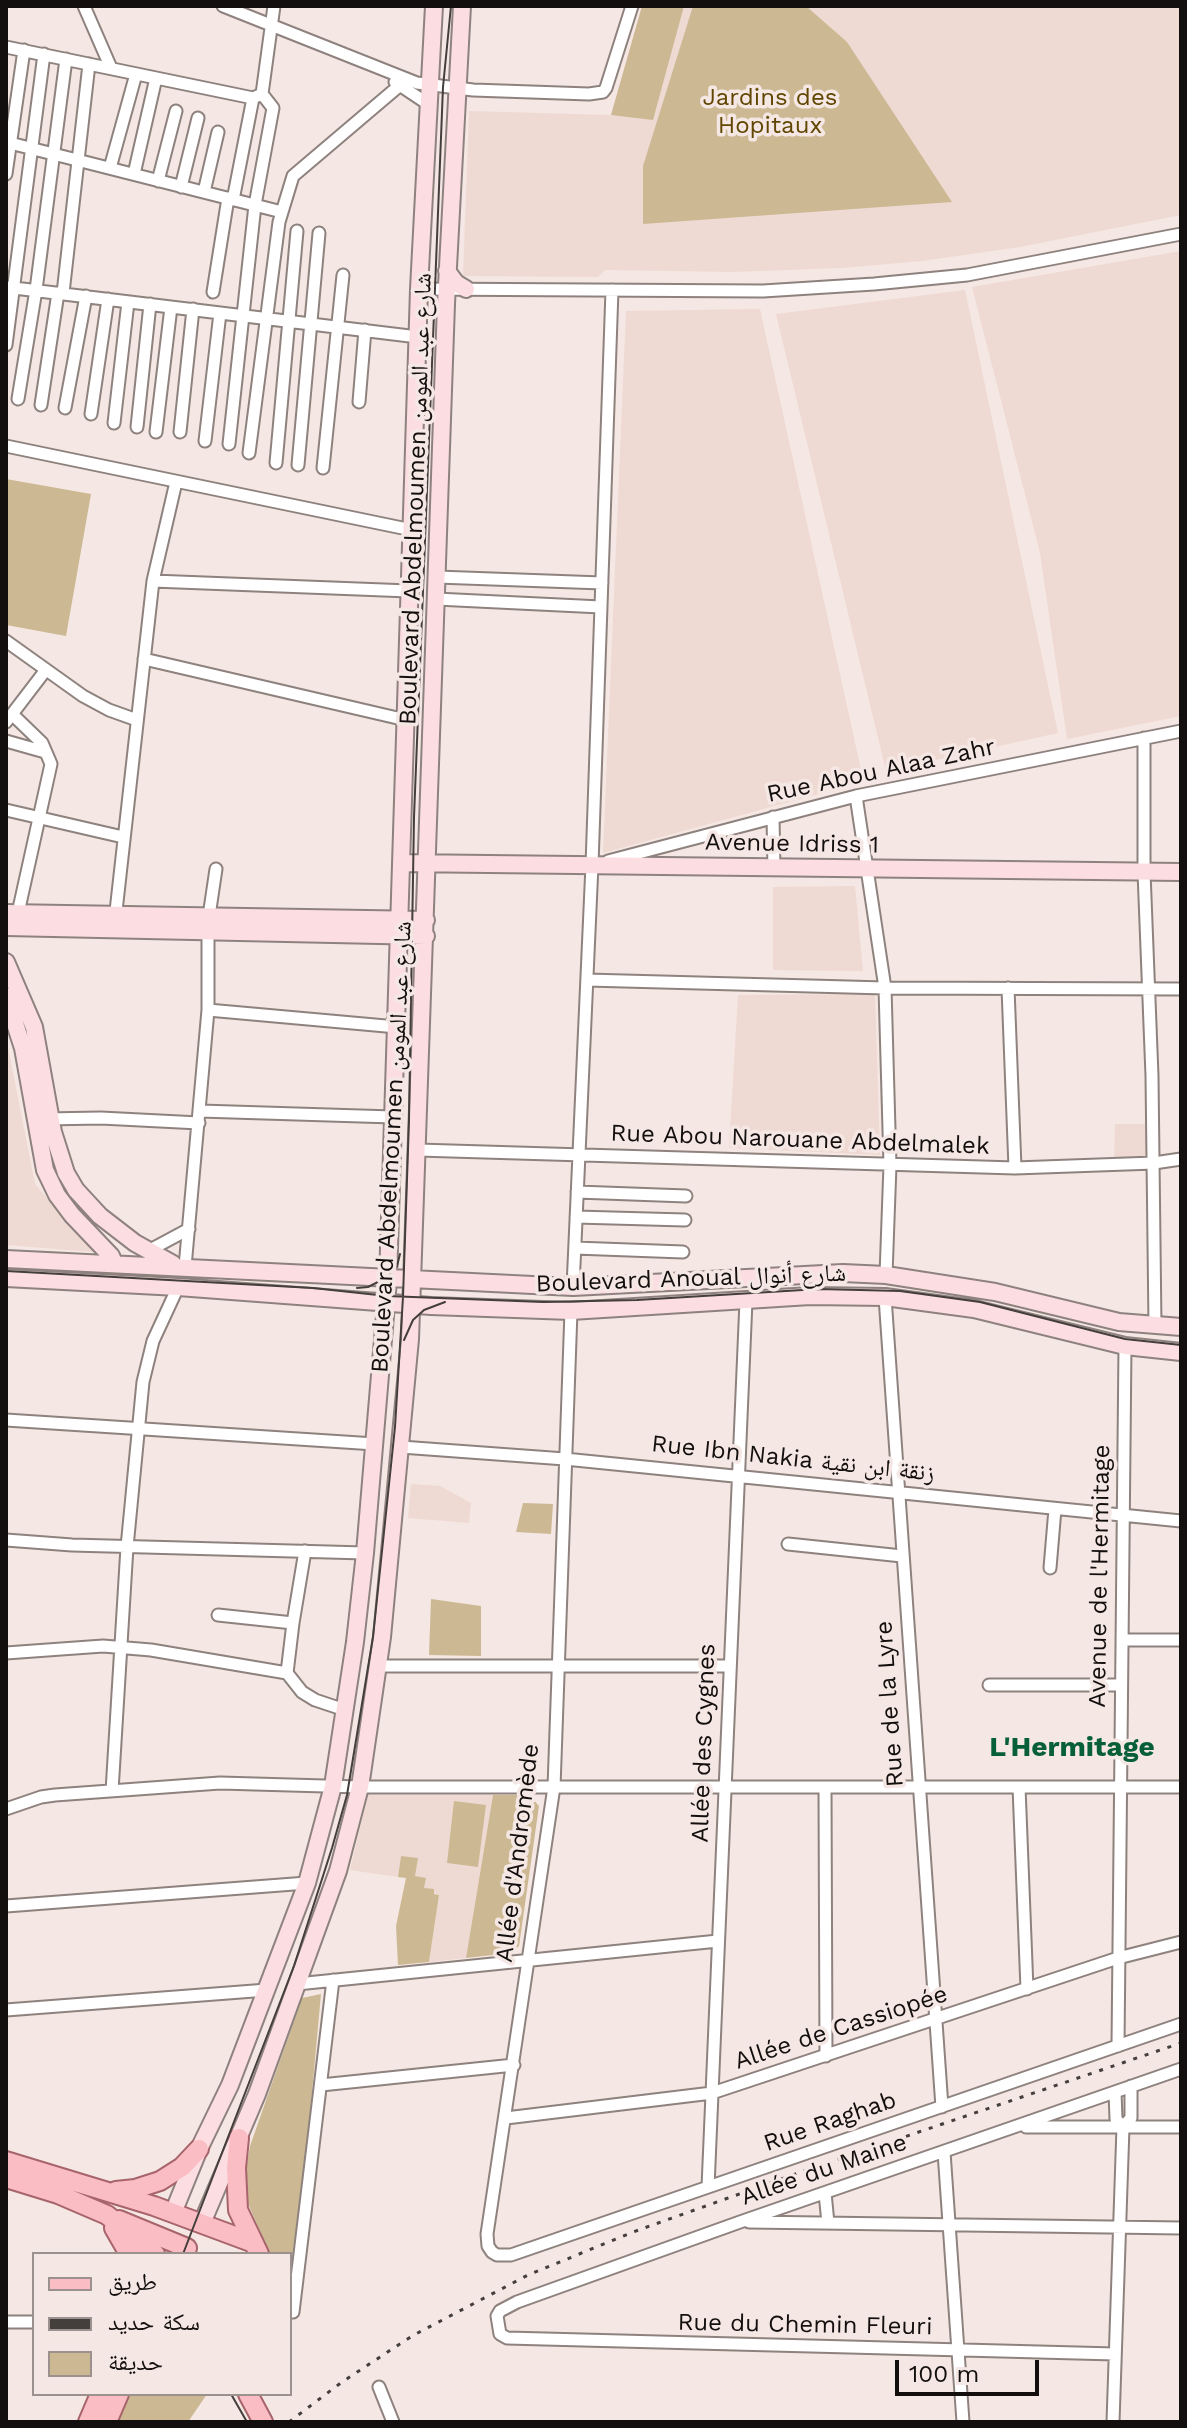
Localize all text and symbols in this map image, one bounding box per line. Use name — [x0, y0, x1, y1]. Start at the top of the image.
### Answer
park label: Jardins des Hopitaux — [703, 84, 837, 140]
street label: Boulevard Abdelmoumen شارع عبد المومن — [394, 272, 438, 726]
street label: Rue Abou Alaa Zahr — [764, 733, 998, 809]
street label: Avenue Idriss 1 — [705, 828, 879, 860]
street label: Boulevard Abdelmoumen شارع عبد المومن — [366, 920, 418, 1374]
street label: Rue Abou Narouane Abdelmalek — [610, 1119, 990, 1161]
street label: Boulevard Anoual شارع أنوال — [535, 1259, 847, 1299]
street label: Rue Ibn Nakia زنقة ابن نقية — [650, 1430, 936, 1488]
street label: Avenue de l'Hermitage — [1083, 1444, 1117, 1708]
street label: Rue de la Lyre — [870, 1620, 910, 1788]
street label: Allée des Cygnes — [686, 1643, 722, 1843]
district label: L'Hermitage — [989, 1731, 1155, 1765]
street label: Allée d'Andromède — [490, 1742, 546, 1964]
street label: Allée de Cassiopée — [731, 1980, 951, 2076]
street label: Rue Raghab — [760, 2086, 900, 2158]
street label: Allée du Maine — [737, 2128, 911, 2212]
legend — [32, 2252, 292, 2396]
text: طريق — [108, 2268, 157, 2296]
text: سكة حديد — [108, 2308, 200, 2336]
street label: Rue du Chemin Fleuri — [677, 2308, 933, 2342]
scale bar — [899, 2344, 1043, 2394]
text: حديقة — [108, 2348, 163, 2376]
text: 100 m — [909, 2360, 979, 2388]

